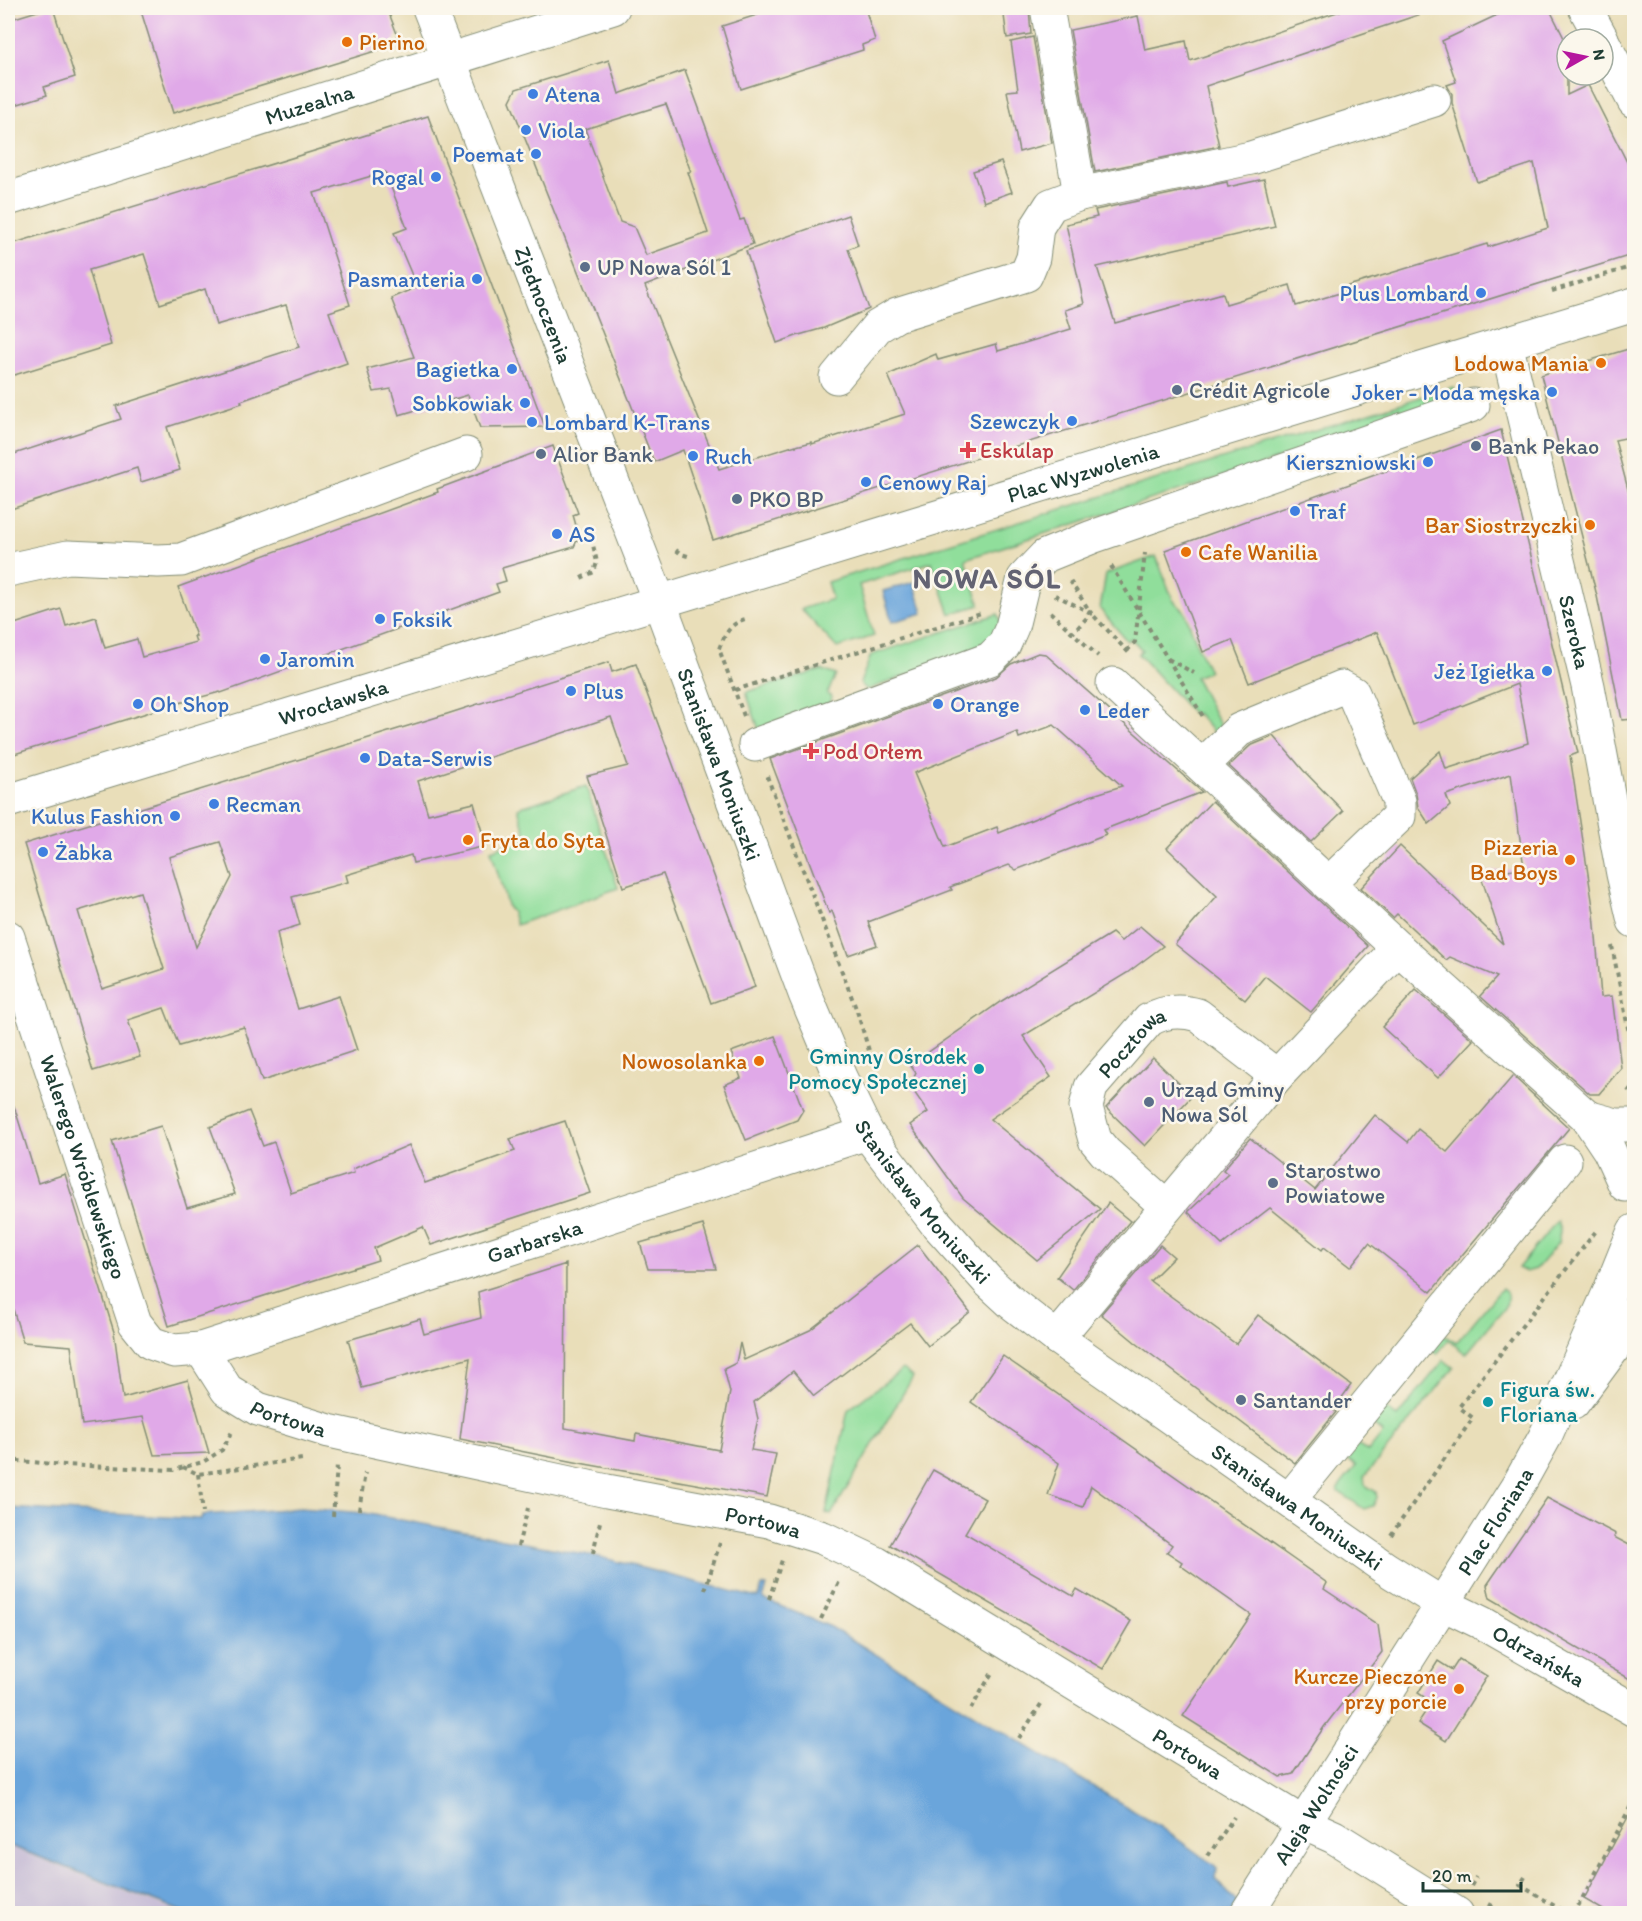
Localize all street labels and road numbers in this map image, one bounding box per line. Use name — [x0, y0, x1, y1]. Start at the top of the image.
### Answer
street label: Muzealna — [262, 77, 358, 131]
street label: Zjednoczenia — [509, 242, 579, 367]
street label: Plac Wyzwolenia — [1004, 437, 1163, 509]
street label: Szeroka — [1553, 592, 1597, 672]
street label: Stanisława Moniuszki — [671, 664, 767, 864]
street label: Wrocławska — [275, 672, 392, 732]
street label: Pocztowa — [1092, 1001, 1170, 1084]
street label: Walerego Wróblewskiego — [34, 1051, 133, 1283]
street label: Stanisława Moniuszki — [849, 1115, 997, 1290]
street label: Garbarska — [483, 1213, 586, 1269]
street label: Portowa — [245, 1394, 330, 1444]
street label: Stanisława Moniuszki — [1206, 1438, 1388, 1576]
street label: Plac Floriana — [1451, 1463, 1539, 1581]
street label: Portowa — [723, 1500, 805, 1545]
street label: Odrzańska — [1487, 1619, 1590, 1693]
street label: Portowa — [1148, 1722, 1228, 1786]
street label: Aleja Wolności — [1268, 1739, 1364, 1870]

